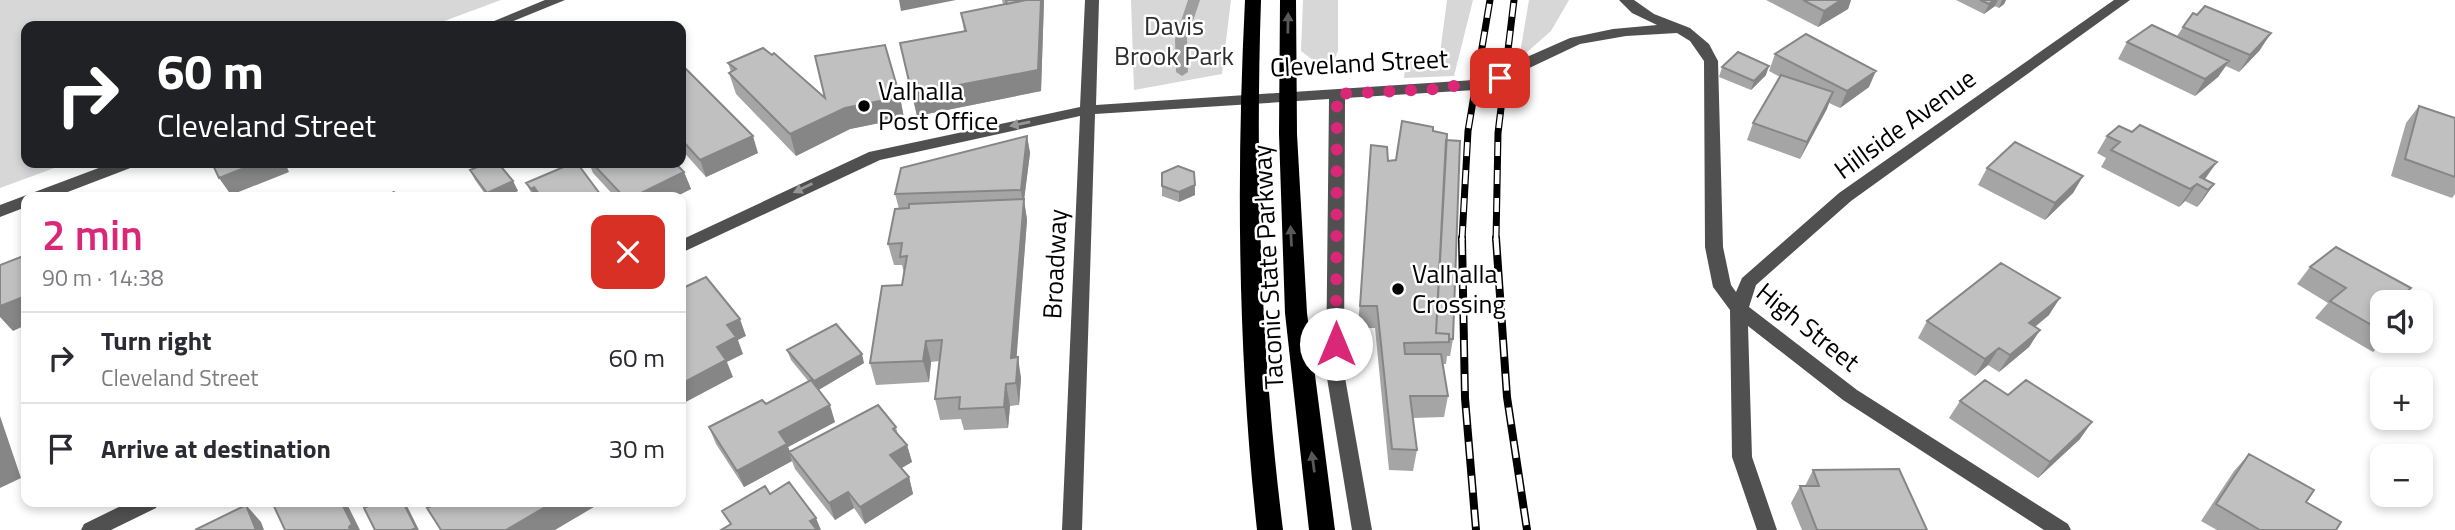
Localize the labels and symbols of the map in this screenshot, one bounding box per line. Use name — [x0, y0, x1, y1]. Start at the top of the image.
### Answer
park label: Davis Brook Park — [1114, 6, 1234, 75]
one-way arrow — [1282, 12, 1294, 34]
street label: Cleveland Street — [1269, 38, 1449, 87]
pin — [1470, 48, 1530, 108]
street label: Hillside Avenue — [1826, 59, 1984, 188]
place label: Valhalla Post Office — [878, 71, 998, 140]
marker: Valhalla Post Office — [856, 98, 872, 114]
one-way arrow — [1009, 118, 1031, 129]
street label: Taconic State Parkway — [1242, 144, 1293, 390]
one-way arrow — [793, 182, 813, 194]
street label: Broadway — [1032, 208, 1077, 320]
one-way arrow — [1286, 225, 1297, 247]
place label: Valhalla Crossing — [1412, 254, 1506, 323]
street label: High Street — [1748, 273, 1869, 381]
marker: Valhalla Crossing — [1390, 281, 1406, 297]
position arrow — [1299, 307, 1373, 381]
one-way arrow — [1307, 451, 1318, 473]

